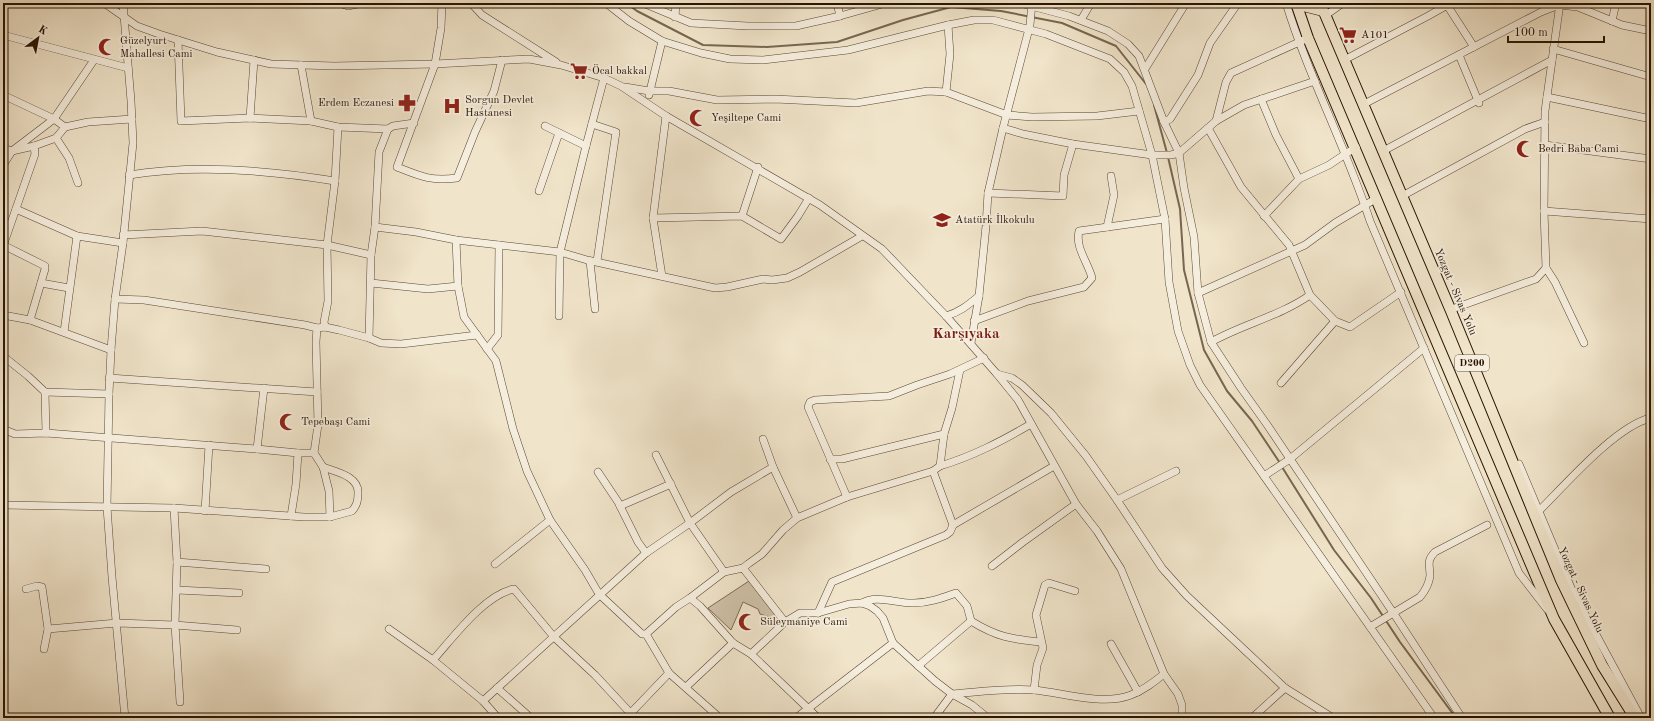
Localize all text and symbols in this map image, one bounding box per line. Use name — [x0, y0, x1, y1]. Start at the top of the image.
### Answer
north arrow — [18, 18, 58, 58]
scale bar — [1508, 18, 1604, 44]
text: K — [36, 24, 49, 38]
supermarket icon: A101 — [1338, 25, 1358, 45]
text: 100 m — [1514, 27, 1548, 39]
place label: A101 — [1361, 30, 1389, 41]
place label: Güzelyurt Mahallesi Cami — [120, 36, 192, 60]
mosque icon: Güzelyurt Mahallesi Cami — [97, 37, 117, 57]
supermarket icon: Öcal bakkal — [569, 61, 589, 81]
place label: Öcal bakkal — [592, 64, 647, 77]
pharmacy icon: Erdem Eczanesi — [397, 93, 417, 113]
place label: Sorgun Devlet Hastanesi — [465, 95, 534, 119]
hospital icon: Sorgun Devlet Hastanesi — [442, 96, 462, 116]
place label: Erdem Eczanesi — [318, 98, 394, 109]
mosque icon: Yeşiltepe Cami — [688, 108, 708, 128]
place label: Yeşiltepe Cami — [711, 113, 781, 124]
mosque icon: Bedri Baba Cami — [1515, 139, 1535, 159]
place label: Bedri Baba Cami — [1538, 144, 1619, 155]
school or university icon: Atatürk İlkokulu — [932, 210, 952, 230]
place label: Atatürk İlkokulu — [955, 213, 1035, 226]
street label: Yozgat - Sivas Yolu — [1432, 247, 1478, 337]
district label: Karşıyaka — [932, 327, 1000, 342]
road number: D200 — [1455, 355, 1489, 371]
mosque icon: Tepebaşı Cami — [278, 412, 298, 432]
place label: Tepebaşı Cami — [301, 417, 370, 428]
street label: Yozgat - Sivas Yolu — [1555, 546, 1605, 635]
mosque icon: Süleymaniye Cami — [737, 612, 757, 632]
place label: Süleymaniye Cami — [760, 617, 848, 628]

